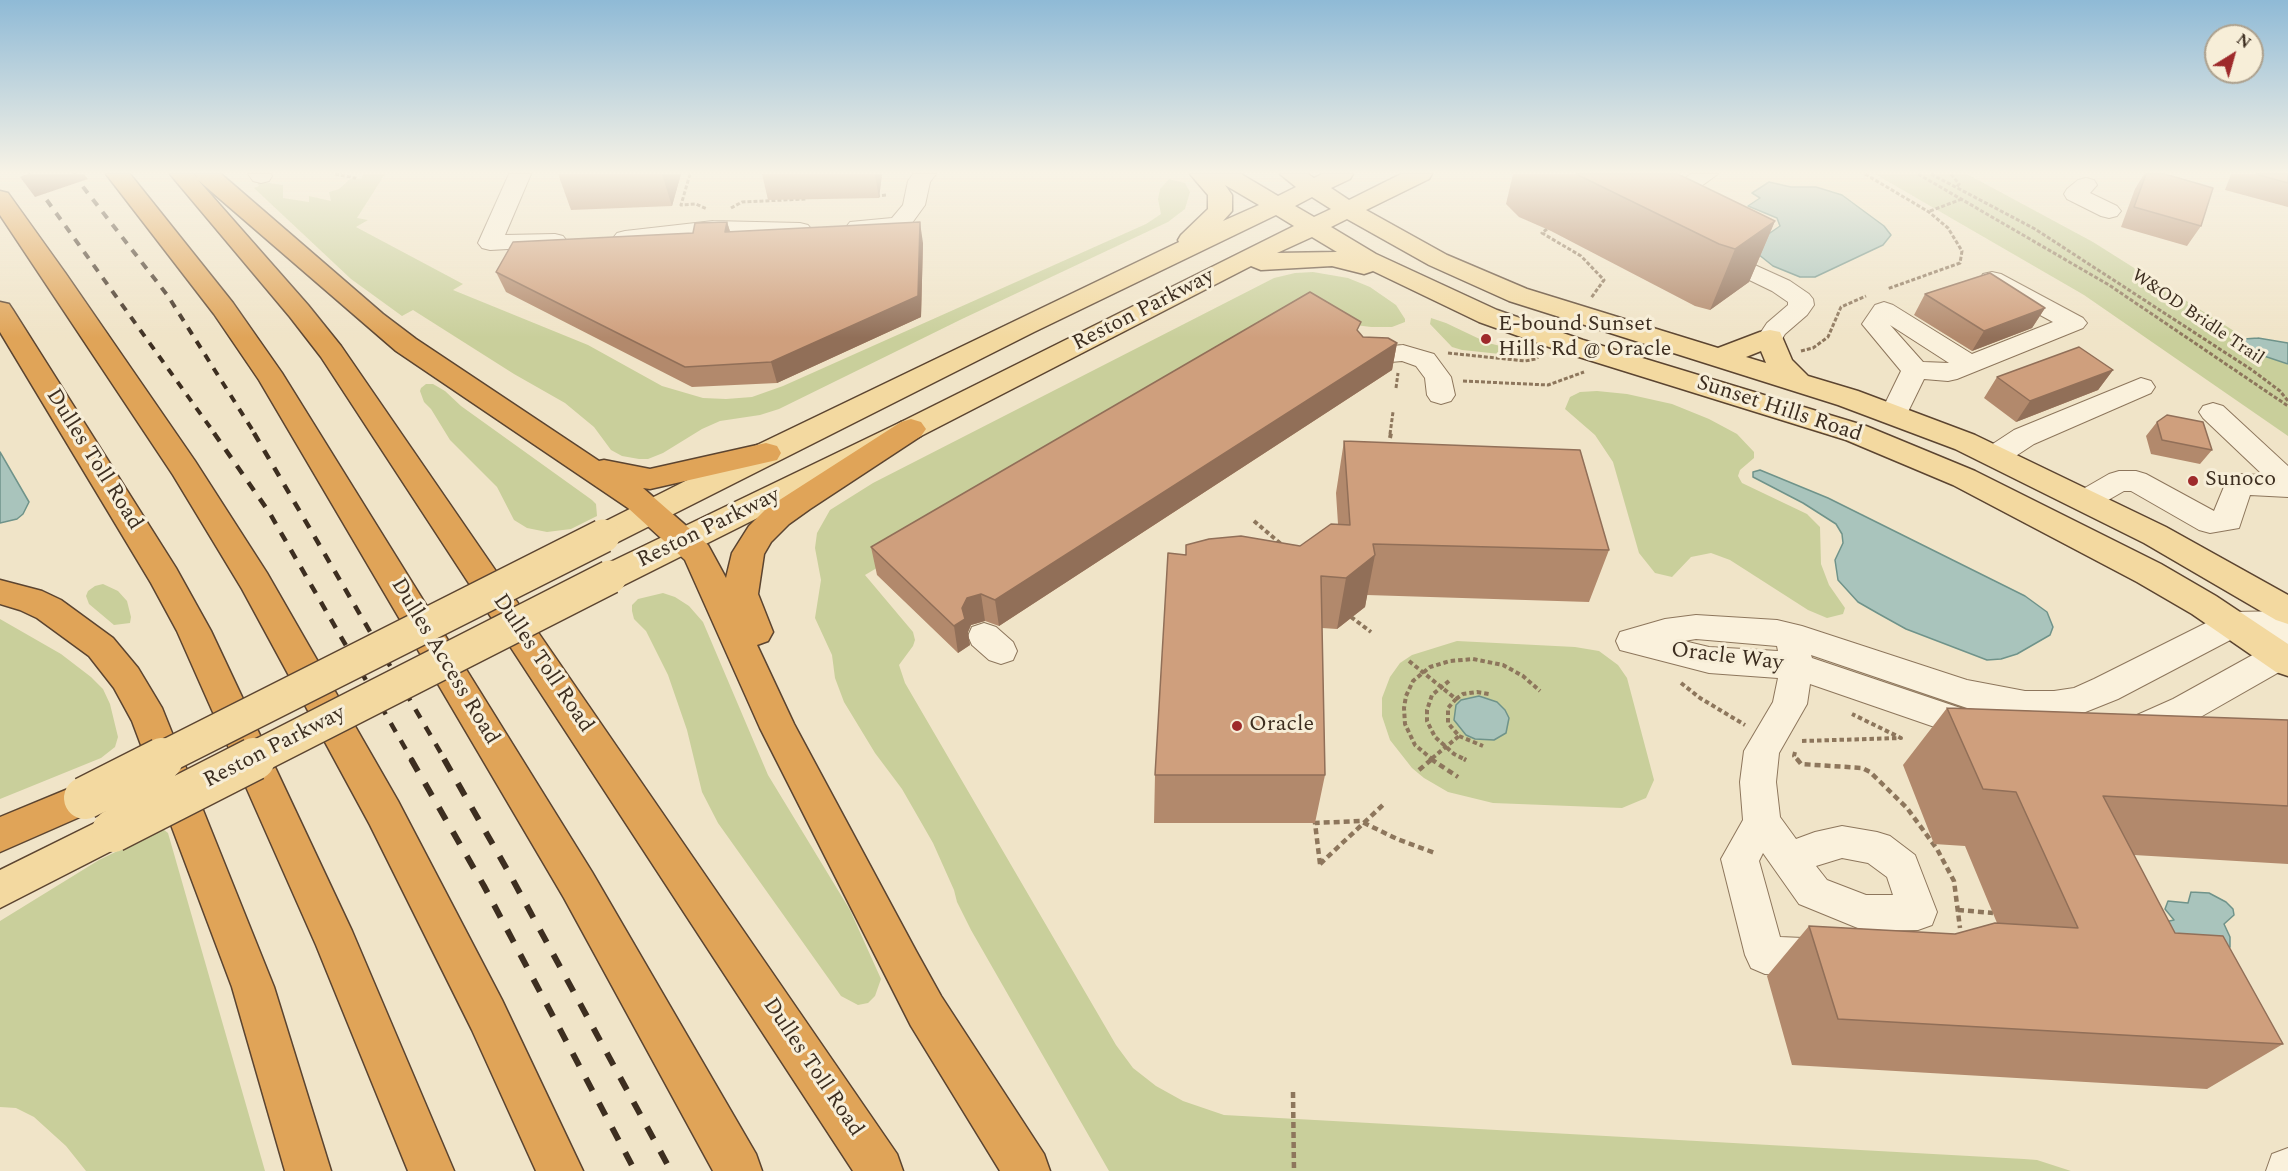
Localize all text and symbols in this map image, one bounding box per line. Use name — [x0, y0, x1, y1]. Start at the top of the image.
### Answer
north arrow — [2204, 24, 2264, 84]
text: N — [2231, 28, 2256, 55]
street label: Reston Parkway — [1069, 264, 1219, 358]
street label: W&OD Bridle Trail — [2127, 266, 2267, 370]
place label: E-bound Sunset Hills Rd @ Oracle — [1498, 313, 1671, 364]
marker: E-bound Sunset Hills Rd @ Oracle — [1479, 332, 1493, 346]
street label: Sunset Hills Road — [1693, 371, 1865, 449]
street label: Dulles Toll Road — [39, 384, 147, 536]
place label: Sunoco — [2205, 468, 2276, 494]
marker: Sunoco — [2186, 474, 2200, 488]
street label: Reston Parkway — [633, 483, 785, 575]
street label: Dulles Access Road — [384, 574, 504, 750]
street label: Dulles Toll Road — [486, 590, 598, 738]
street label: Oracle Way — [1669, 638, 1785, 678]
street label: Reston Parkway — [200, 701, 350, 795]
place label: Oracle — [1249, 713, 1314, 739]
marker: Oracle — [1230, 719, 1244, 733]
street label: Dulles Toll Road — [756, 994, 868, 1142]

